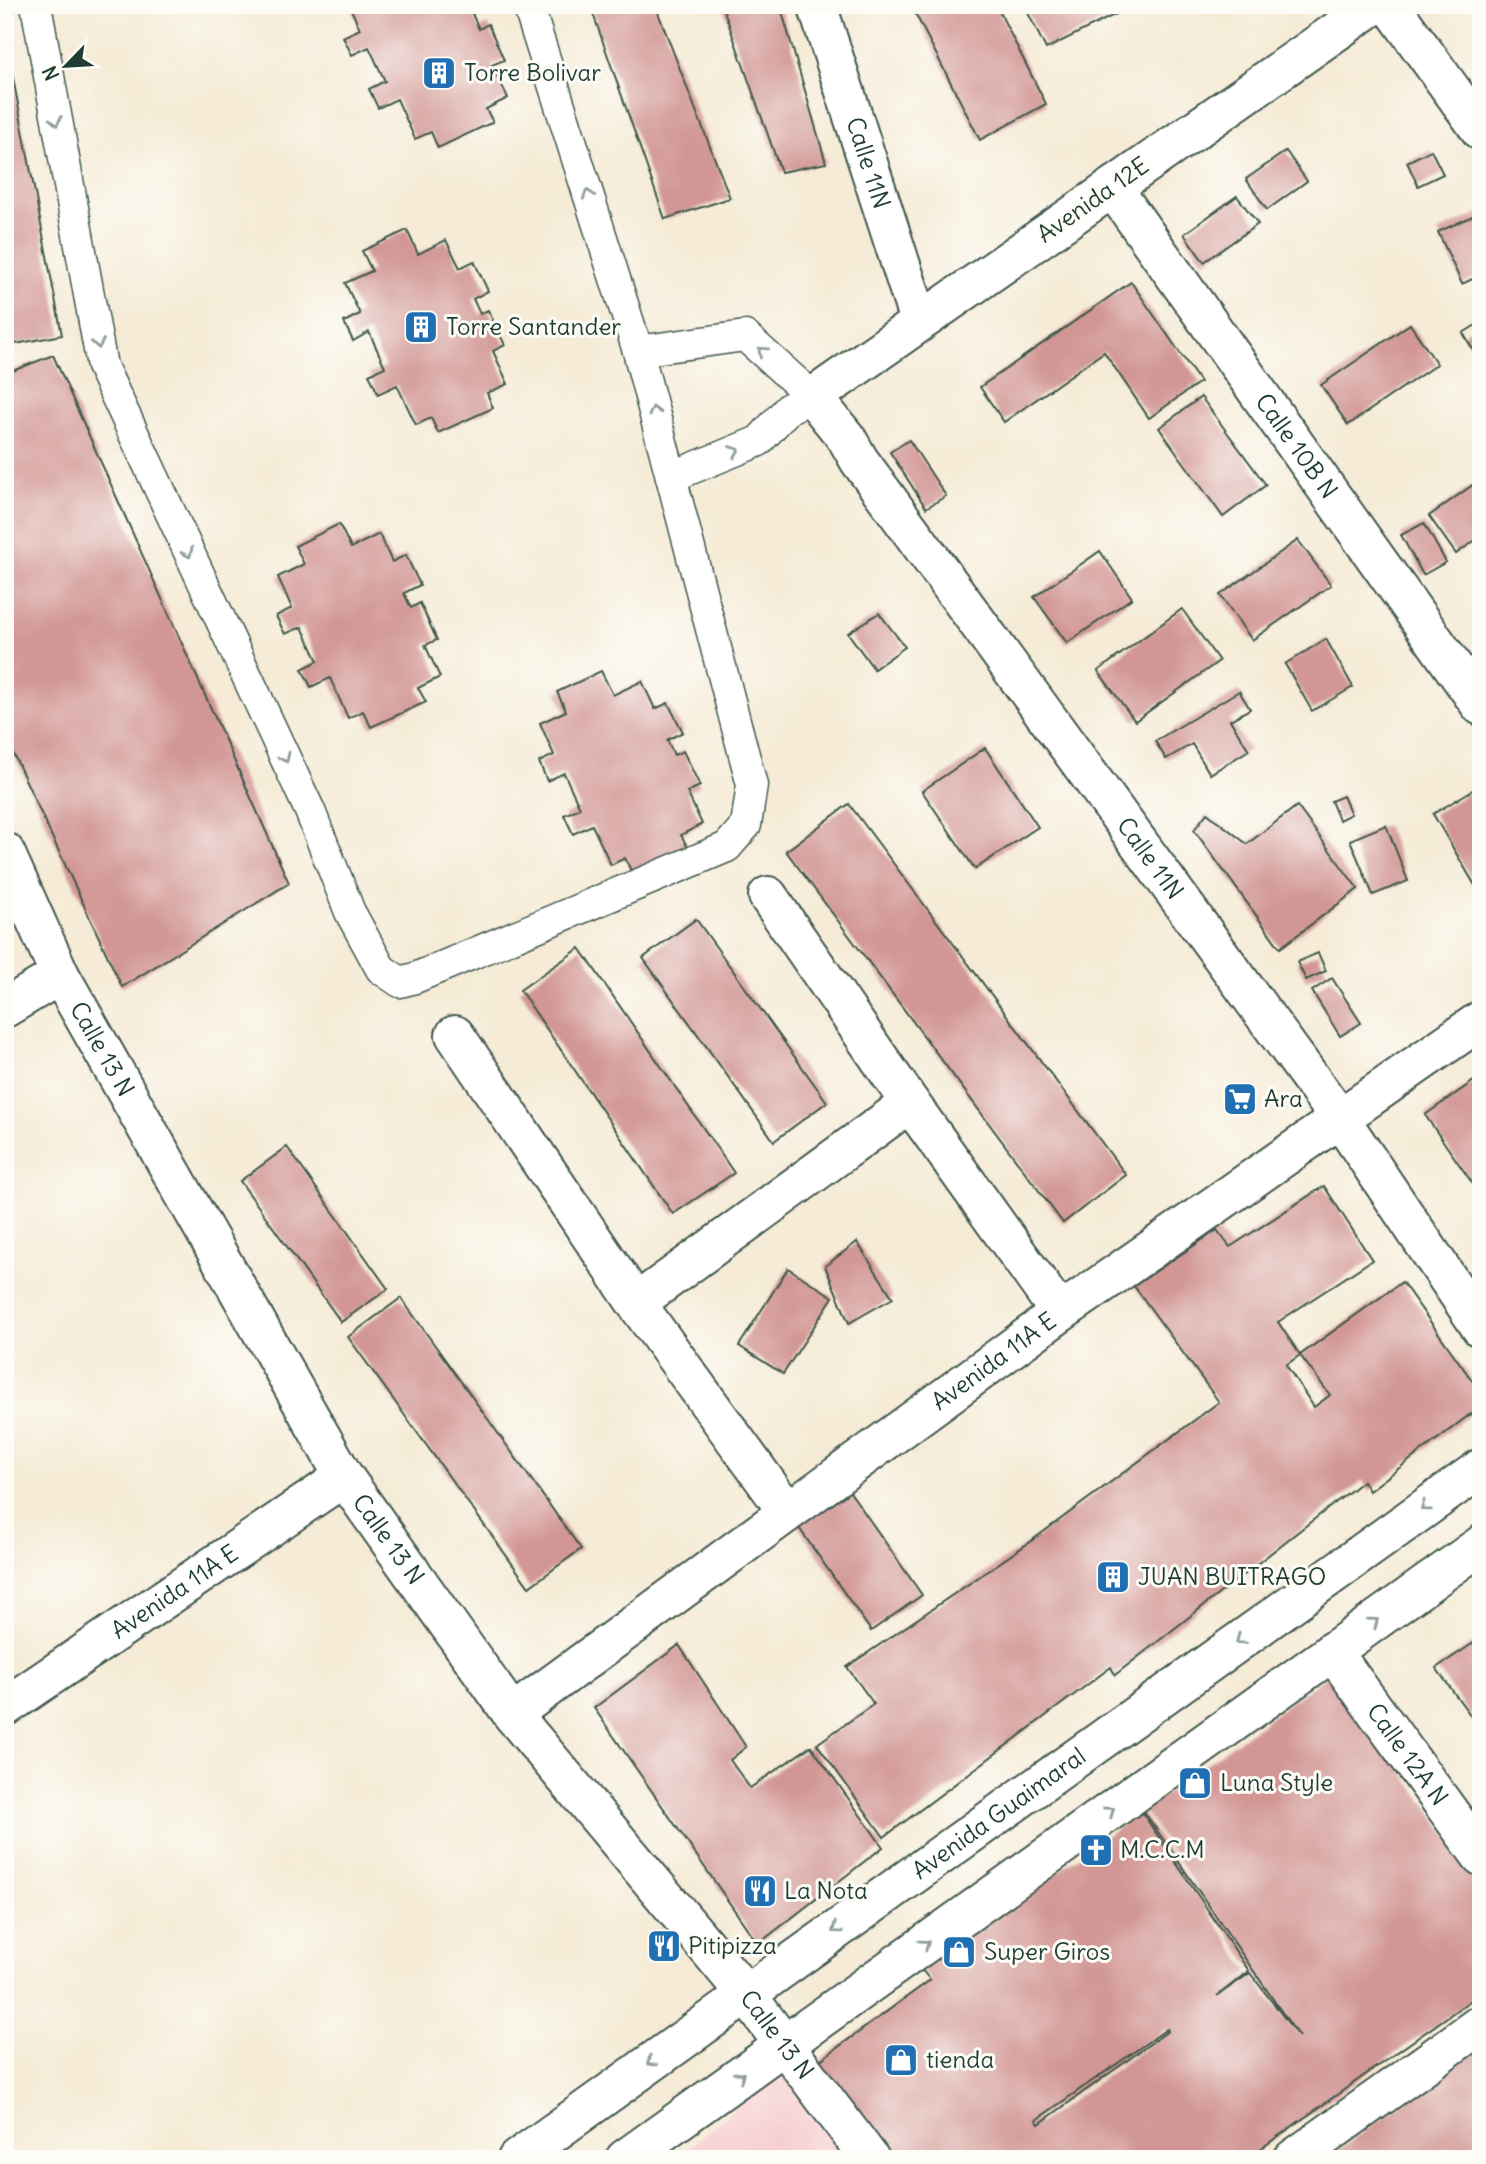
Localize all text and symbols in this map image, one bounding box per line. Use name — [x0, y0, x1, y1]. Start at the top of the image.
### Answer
north arrow — [32, 32, 102, 102]
building icon: Torre Bolivar — [420, 54, 458, 92]
place label: Torre Bolivar — [464, 57, 601, 87]
text: N — [37, 62, 64, 84]
street label: Calle 11N — [840, 113, 898, 212]
one-way arrow — [48, 115, 63, 127]
street label: Avenida 12E — [1031, 150, 1154, 249]
one-way arrow — [582, 188, 596, 200]
building icon: Torre Santander — [402, 308, 440, 346]
place label: Torre Santander — [446, 311, 621, 341]
one-way arrow — [90, 338, 105, 350]
one-way arrow — [757, 347, 770, 359]
street label: Calle 10B N — [1249, 387, 1345, 504]
one-way arrow — [648, 405, 662, 417]
one-way arrow — [727, 445, 740, 459]
one-way arrow — [180, 546, 194, 558]
one-way arrow — [277, 751, 291, 763]
street label: Calle 11N — [1111, 811, 1191, 905]
street label: Calle 13 N — [64, 996, 142, 1101]
supermarket icon: Ara — [1221, 1080, 1259, 1118]
place label: Ara — [1264, 1083, 1303, 1113]
street label: Avenida 11A E — [925, 1305, 1061, 1416]
street label: Calle 13 N — [347, 1488, 431, 1590]
one-way arrow — [1420, 1499, 1433, 1512]
street label: Avenida 11A E — [105, 1537, 243, 1645]
building icon: JUAN BUITRAGO — [1094, 1558, 1132, 1596]
place label: JUAN BUITRAGO — [1138, 1561, 1326, 1591]
one-way arrow — [1366, 1617, 1379, 1630]
one-way arrow — [1235, 1632, 1248, 1644]
street label: Calle 12A N — [1361, 1697, 1455, 1811]
street label: Avenida Guaimaral — [906, 1740, 1091, 1885]
shop icon: Luna Style — [1176, 1764, 1214, 1802]
place label: Luna Style — [1220, 1767, 1333, 1797]
one-way arrow — [1102, 1807, 1115, 1819]
church icon: M.C.C.M — [1077, 1831, 1115, 1869]
place label: M.C.C.M — [1120, 1834, 1205, 1864]
restaurant icon: La Nota — [741, 1872, 779, 1910]
place label: La Nota — [784, 1875, 868, 1905]
one-way arrow — [831, 1921, 844, 1933]
restaurant icon: Pitipizza — [645, 1927, 683, 1965]
place label: Pitipizza — [688, 1930, 777, 1960]
shop icon: Super Giros — [940, 1933, 978, 1971]
place label: Super Giros — [984, 1936, 1110, 1966]
one-way arrow — [917, 1940, 930, 1952]
street label: Calle 13 N — [734, 1984, 821, 2085]
shop icon: tienda — [882, 2041, 920, 2079]
place label: tienda — [926, 2044, 994, 2074]
one-way arrow — [646, 2054, 659, 2066]
one-way arrow — [732, 2072, 745, 2084]

